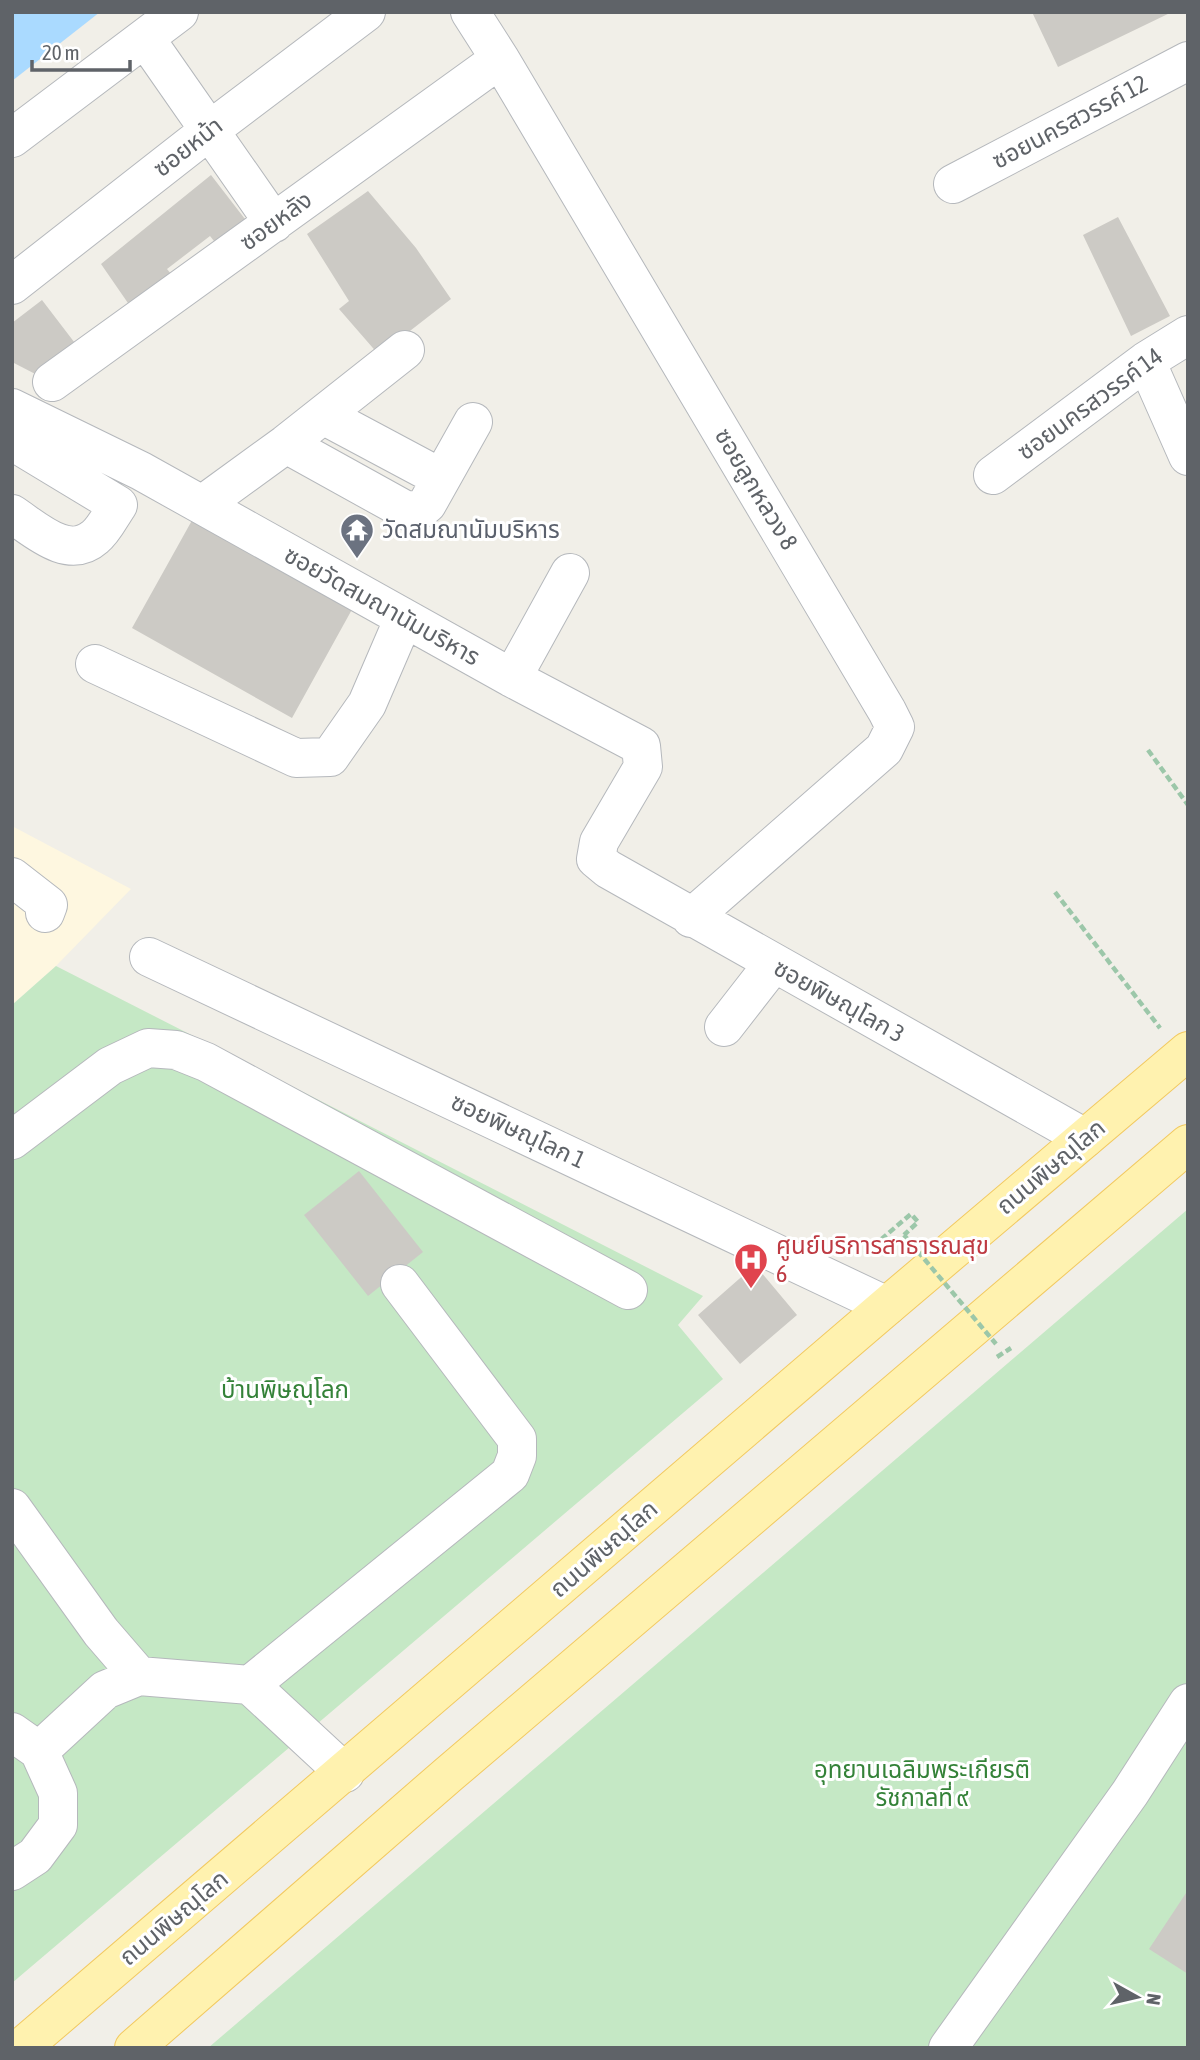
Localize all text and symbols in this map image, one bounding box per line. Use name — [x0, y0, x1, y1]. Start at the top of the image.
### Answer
scale bar — [32, 28, 130, 72]
text: 20 m — [42, 40, 80, 64]
street label: ซอยนครสวรรค์ 12 — [987, 69, 1152, 174]
street label: ซอยหน้า — [148, 111, 227, 182]
street label: ซอยหลัง — [235, 186, 317, 256]
street label: ซอยนครสวรรค์ 14 — [1012, 342, 1167, 465]
street label: ซอยลูกหลวง 8 — [708, 423, 803, 555]
temple icon: วัดสมณานัมบริหาร — [338, 511, 376, 560]
place label: วัดสมณานัมบริหาร — [382, 516, 560, 543]
street label: ซอยวัดสมณานัมบริหาร — [280, 541, 485, 671]
street label: ซอยพิษณุโลก 3 — [768, 954, 909, 1049]
street label: ซอยพิษณุโลก 1 — [446, 1088, 590, 1175]
street label: ถนนพิษณุโลก — [991, 1114, 1112, 1221]
place label: ศูนย์บริการสาธารณสุข 6 — [776, 1232, 989, 1287]
hospital icon: ศูนย์บริการสาธารณสุข 6 — [732, 1241, 770, 1290]
park label: บ้านพิษณุโลก — [221, 1376, 349, 1405]
street label: ถนนพิษณุโลก — [545, 1495, 664, 1604]
park label: อุทยานเฉลิมพระเกียรติ รัชกาลที่ ๙ — [814, 1756, 1030, 1811]
street label: ถนนพิษณุโลก — [114, 1865, 235, 1972]
north arrow — [1102, 1962, 1172, 2032]
text: N — [1142, 1992, 1166, 2006]

